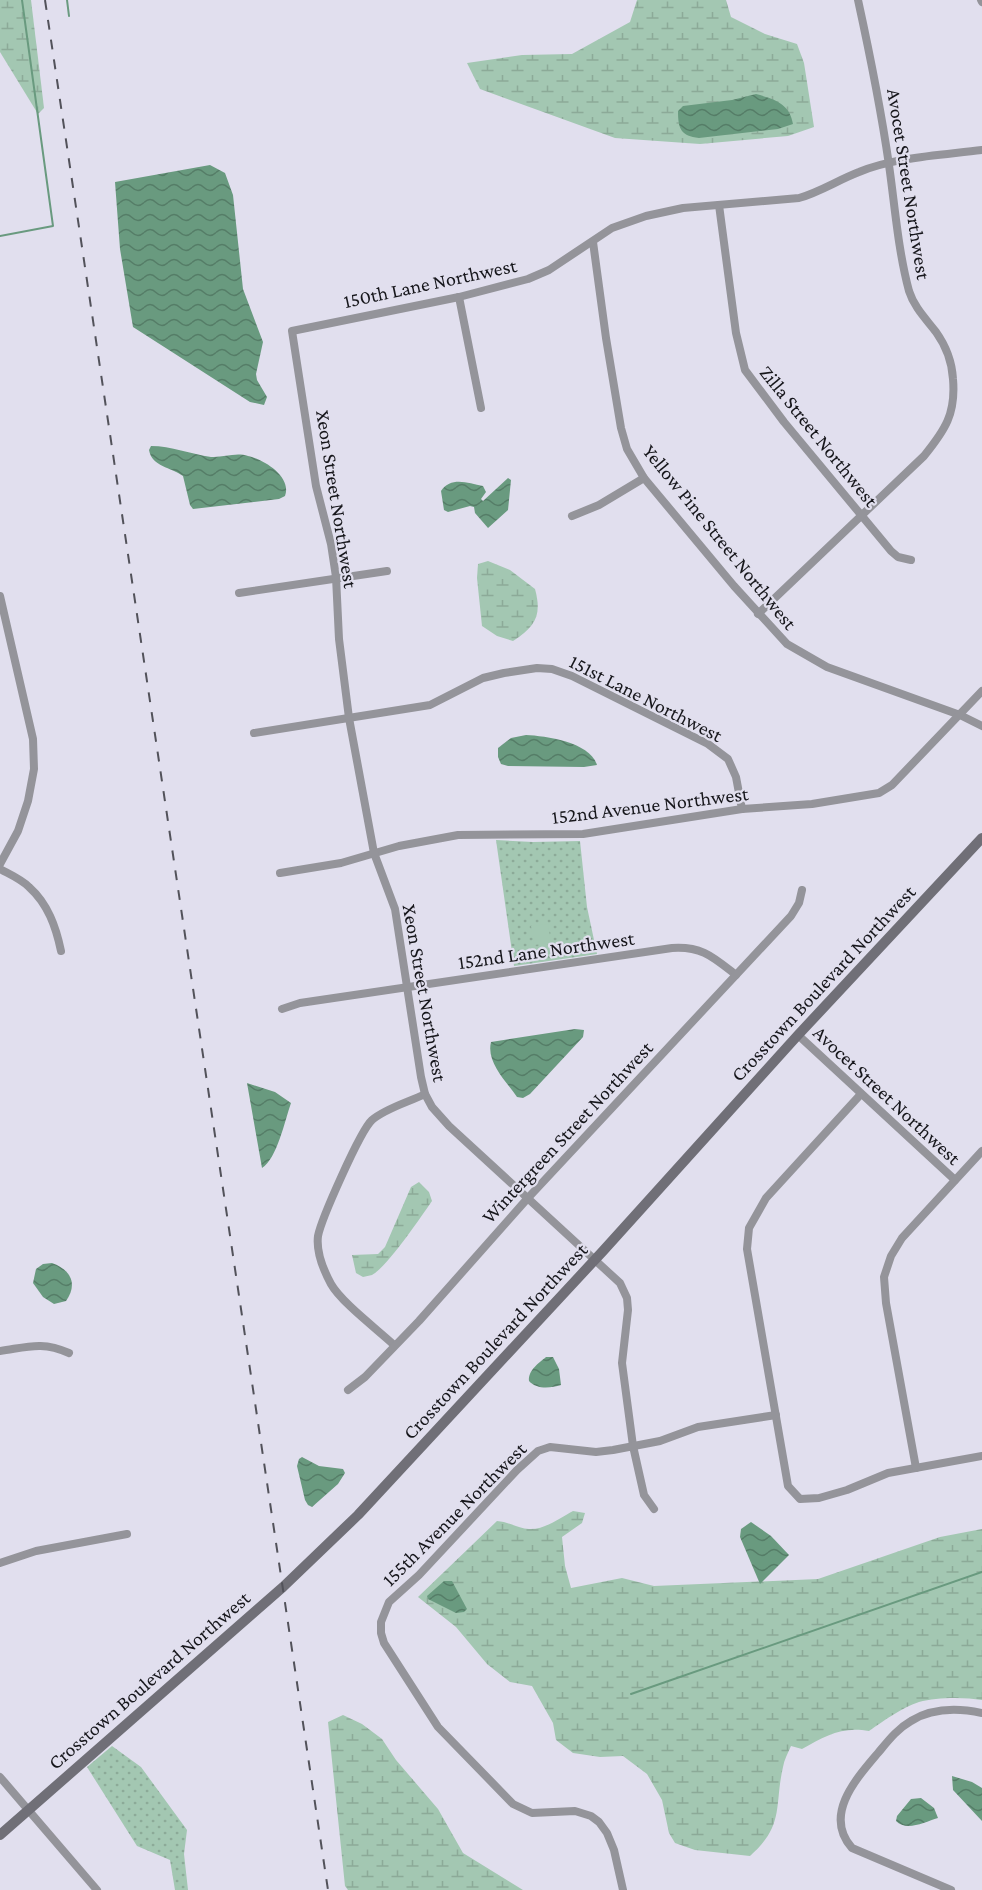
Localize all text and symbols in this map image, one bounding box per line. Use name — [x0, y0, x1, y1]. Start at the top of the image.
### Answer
street label: Avocet Street Northwest — [883, 87, 935, 281]
street label: 150th Lane Northwest — [342, 254, 519, 312]
street label: Zilla Street Northwest — [755, 361, 883, 511]
street label: Xeon Street Northwest — [312, 408, 362, 590]
street label: Yellow Pine Street Northwest — [639, 440, 802, 634]
street label: 151st Lane Northwest — [566, 650, 726, 746]
street label: 152nd Avenue Northwest — [550, 782, 750, 828]
street label: Crosstown Boulevard Northwest — [726, 880, 920, 1085]
street label: Xeon Street Northwest — [399, 902, 452, 1084]
street label: 152nd Lane Northwest — [456, 927, 636, 973]
street label: Avocet Street Northwest — [809, 1021, 965, 1169]
street label: Wintergreen Street Northwest — [477, 1036, 658, 1228]
street label: Crosstown Boulevard Northwest — [398, 1238, 592, 1443]
street label: 155th Avenue Northwest — [378, 1437, 531, 1590]
street label: Crosstown Boulevard Northwest — [44, 1586, 254, 1773]

